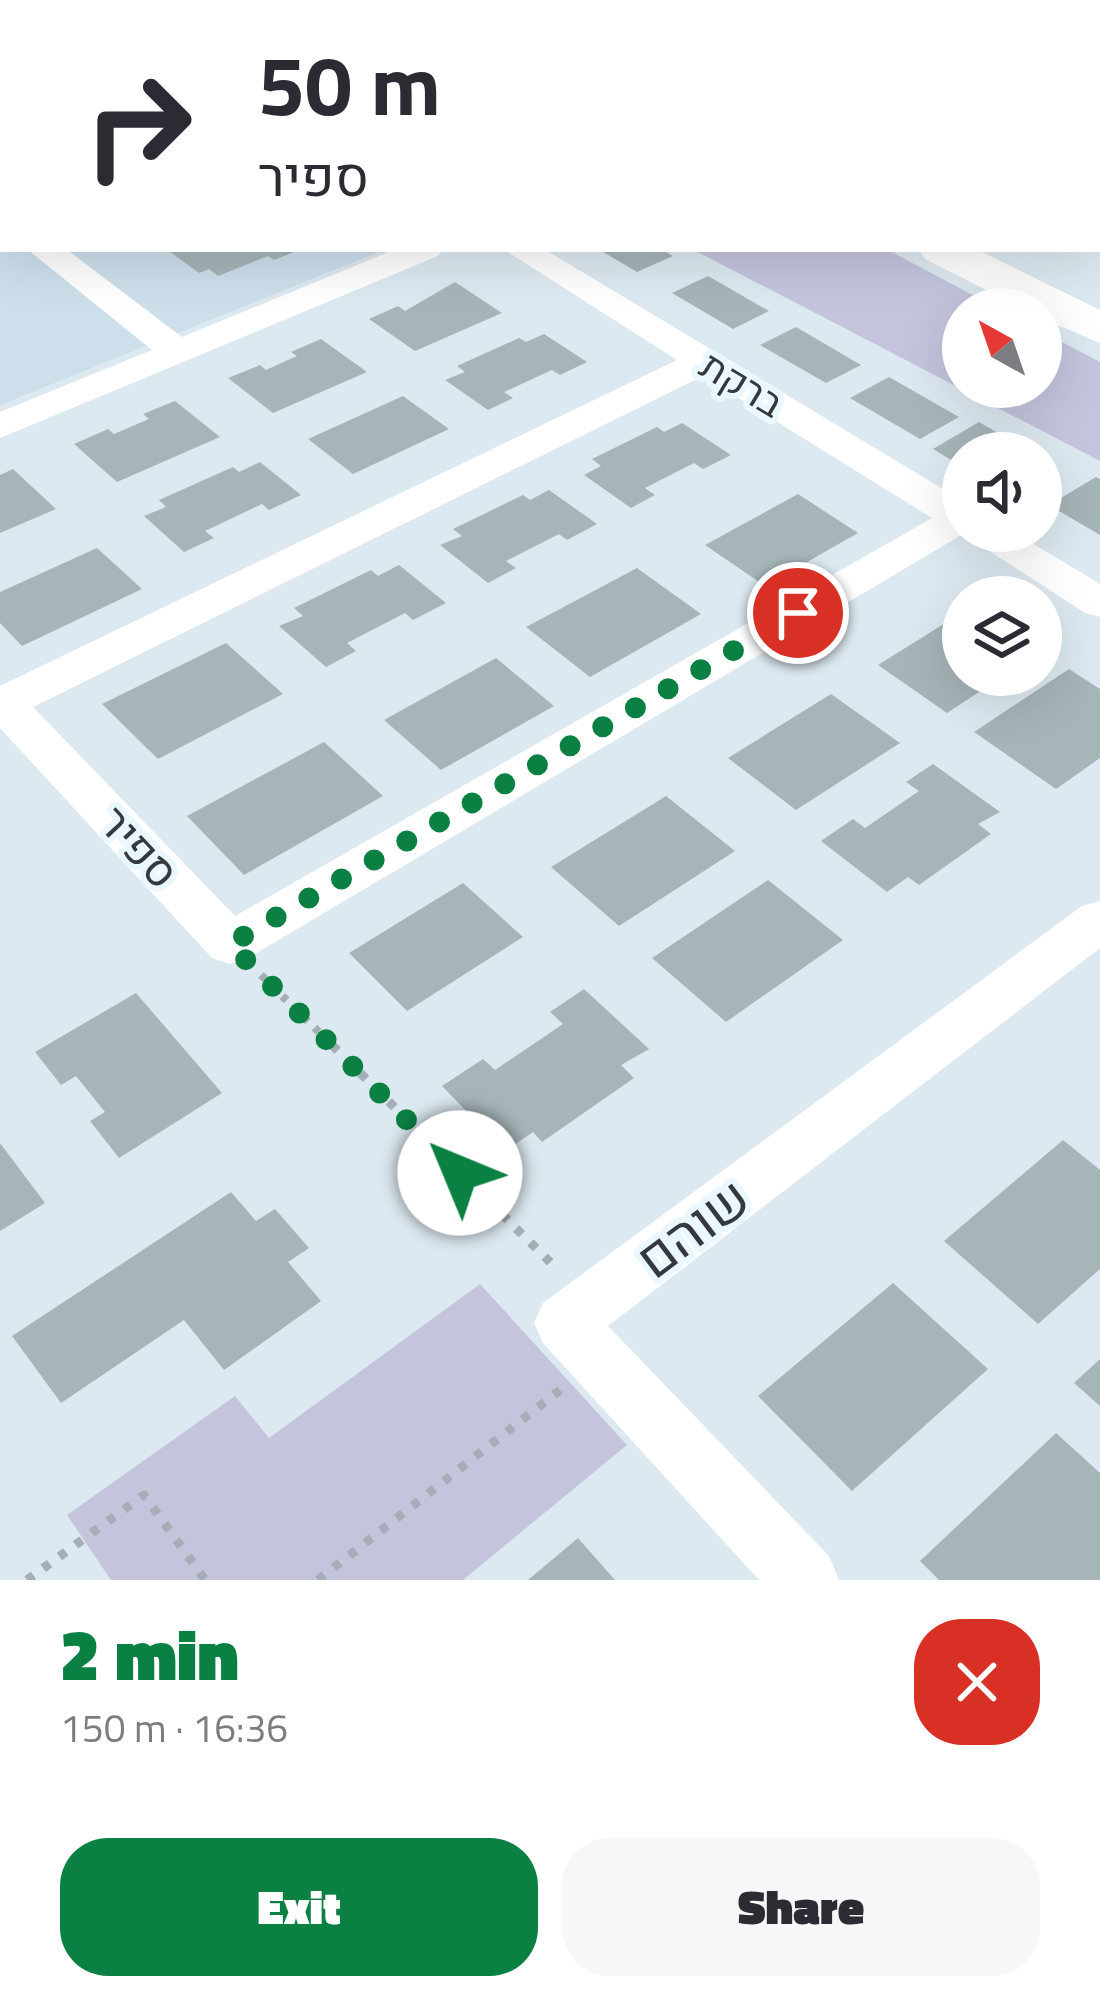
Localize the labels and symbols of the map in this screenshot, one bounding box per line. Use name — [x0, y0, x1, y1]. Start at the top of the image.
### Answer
north arrow — [942, 288, 1062, 408]
street label: ברקת — [689, 336, 795, 432]
pin — [747, 562, 849, 664]
street label: ספיר — [83, 789, 196, 903]
position arrow — [397, 1110, 523, 1236]
street label: שוהם — [618, 1157, 767, 1298]

